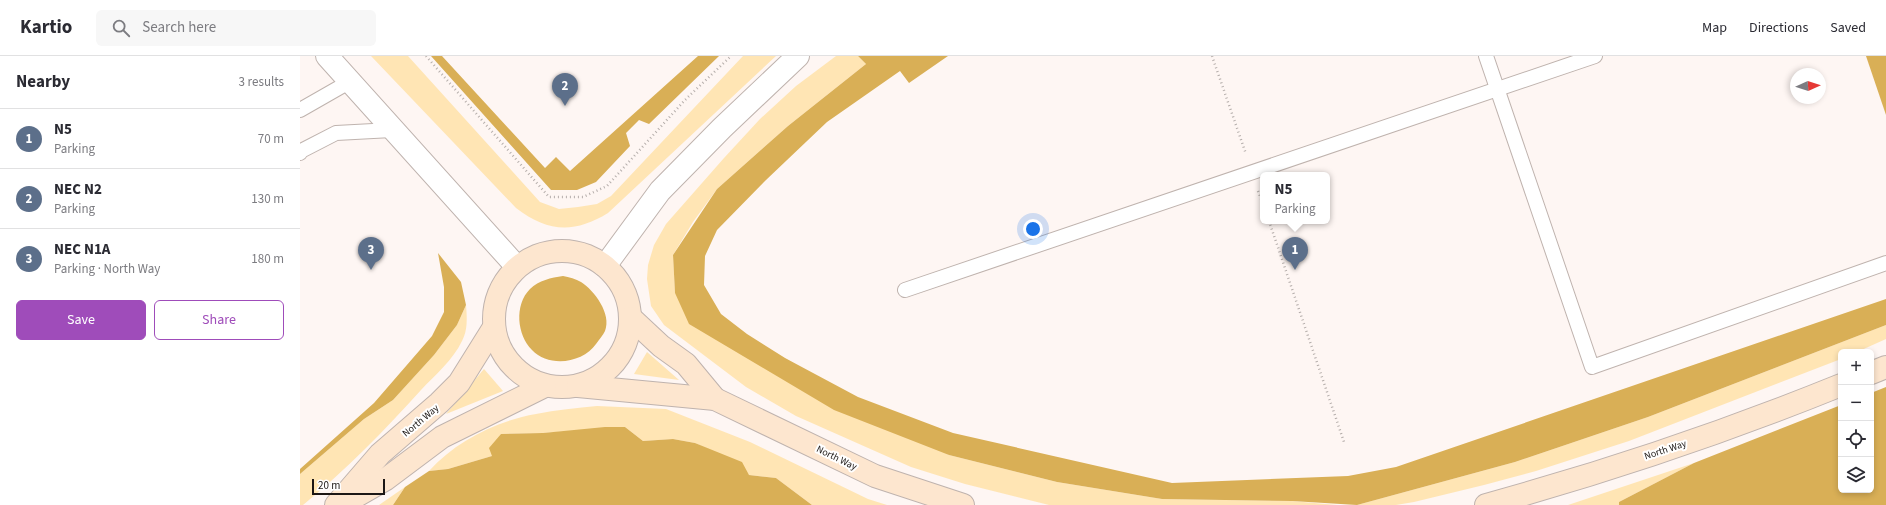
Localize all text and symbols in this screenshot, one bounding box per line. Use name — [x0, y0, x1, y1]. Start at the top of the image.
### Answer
search box — [96, 10, 376, 46]
text: Kartio — [20, 14, 72, 41]
icon: search — [110, 17, 132, 39]
text: Search here — [142, 17, 216, 38]
text: Map — [1702, 18, 1727, 38]
text: Directions — [1749, 18, 1808, 38]
text: Saved — [1830, 18, 1866, 38]
north arrow — [1790, 68, 1826, 104]
text: Nearby — [16, 70, 70, 94]
text: 3 results — [239, 73, 284, 91]
pin: 2 — [552, 73, 578, 106]
text: N5 — [54, 119, 72, 140]
text: 1 — [26, 130, 32, 148]
text: 70 m — [258, 130, 284, 148]
text: Parking — [54, 140, 95, 158]
popup — [1260, 172, 1330, 224]
text: NEC N2 — [54, 179, 102, 200]
text: N5 — [1274, 179, 1292, 200]
text: 2 — [26, 190, 32, 208]
text: 130 m — [251, 190, 284, 208]
text: Parking — [54, 200, 95, 218]
text: Parking — [1274, 200, 1316, 218]
your location — [1023, 219, 1043, 239]
pin: 3 — [358, 237, 384, 270]
pin: 1 — [1282, 237, 1308, 270]
text: NEC N1A — [54, 239, 110, 260]
text: 3 — [26, 250, 32, 268]
text: 180 m — [251, 250, 284, 268]
text: Parking · North Way — [54, 260, 160, 278]
button: Save — [16, 300, 146, 340]
button: Share — [154, 300, 284, 340]
map controls — [1838, 349, 1874, 493]
button: + — [1838, 349, 1874, 385]
button: − — [1838, 385, 1874, 421]
street label: North Way — [399, 401, 442, 440]
button: locate — [1838, 421, 1874, 457]
street label: North Way — [1642, 436, 1689, 463]
street label: North Way — [814, 442, 860, 474]
button: layers — [1838, 457, 1874, 493]
scale bar — [312, 477, 385, 496]
text: 20 m — [318, 478, 340, 493]

